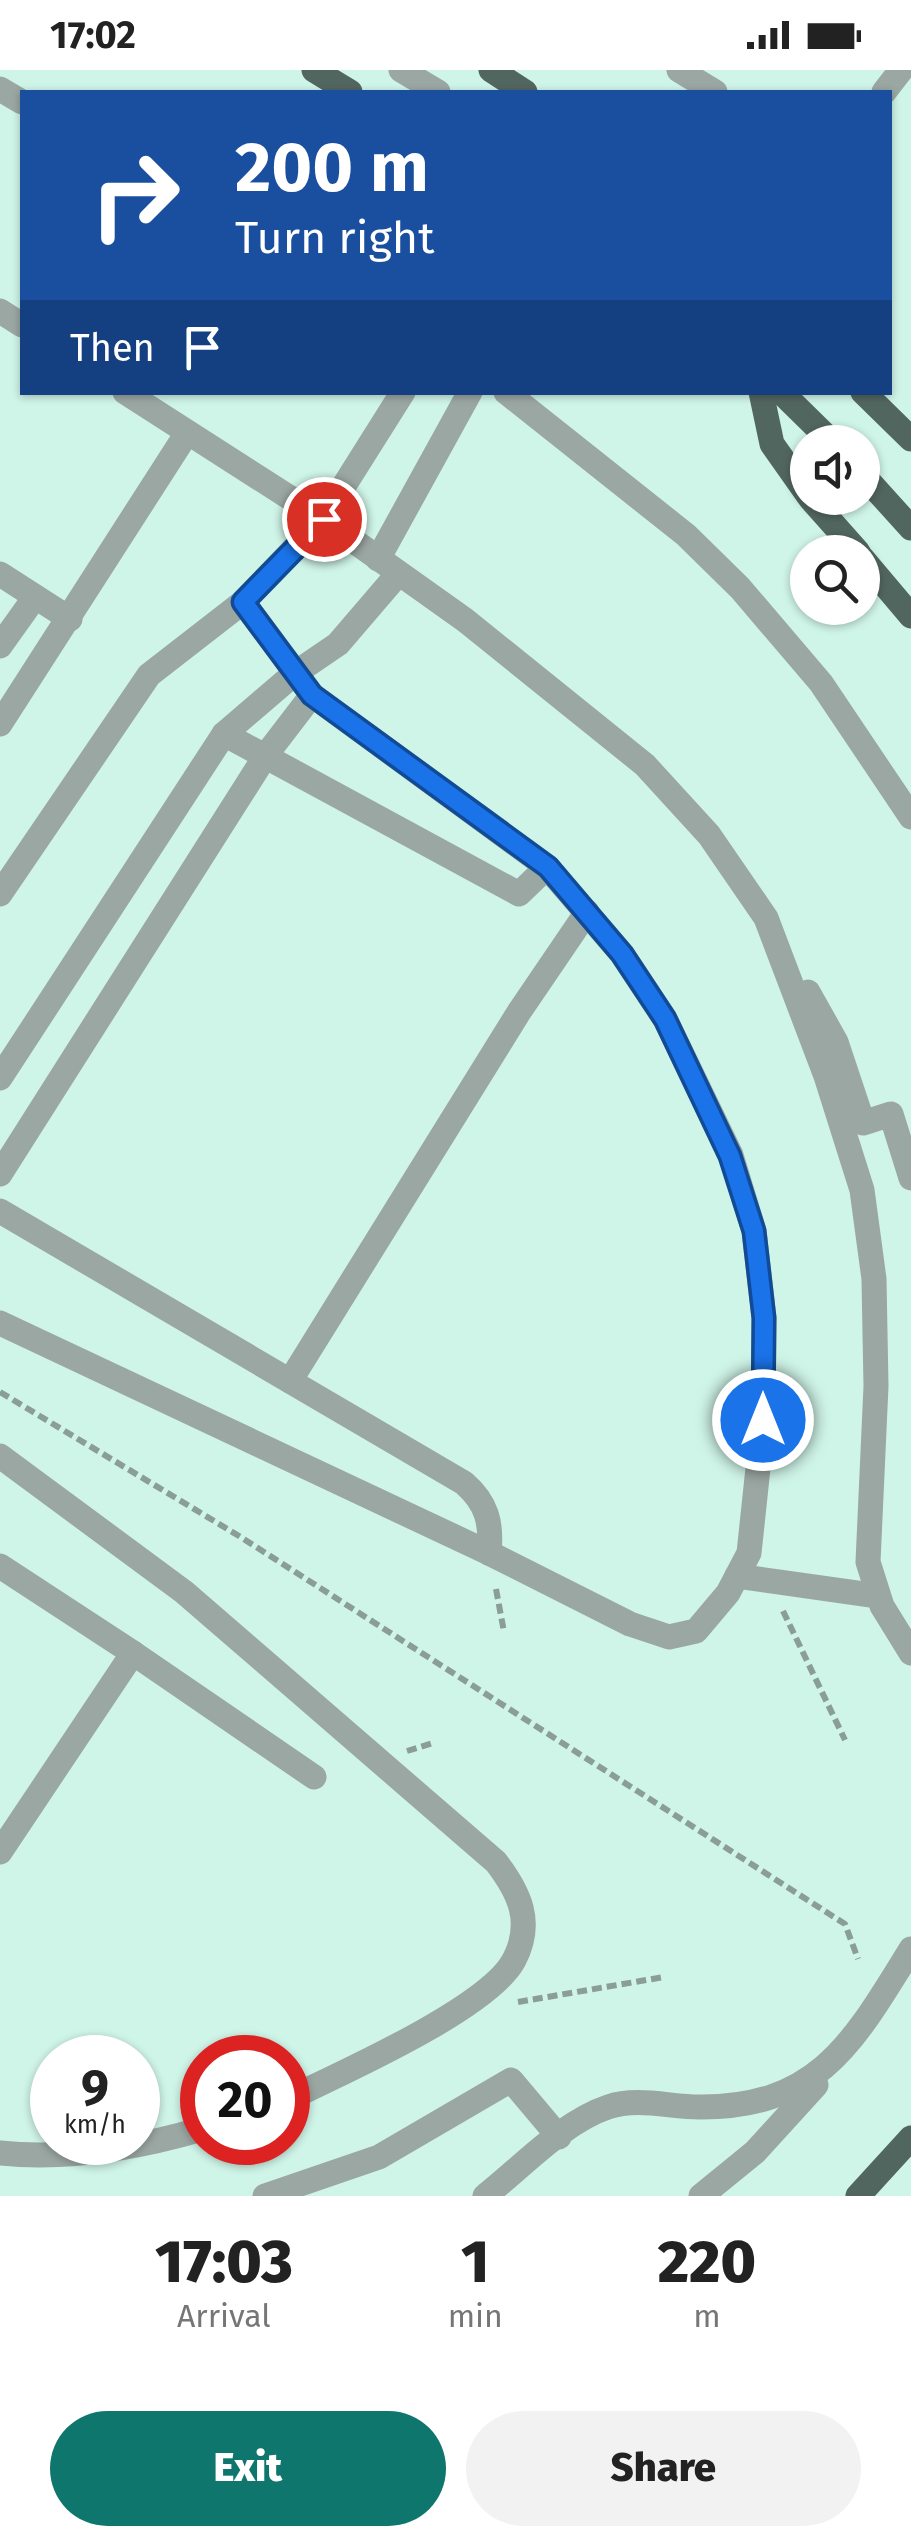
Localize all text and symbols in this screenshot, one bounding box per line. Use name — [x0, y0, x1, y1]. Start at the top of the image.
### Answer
text: 17:02 — [50, 12, 136, 58]
text: 200 m — [235, 126, 429, 210]
icon: right — [70, 130, 200, 260]
text: Turn right — [235, 211, 434, 265]
icon: arrive — [175, 320, 230, 375]
text: Then — [70, 325, 155, 371]
map controls — [790, 425, 880, 625]
button: sound — [790, 425, 880, 515]
pin — [282, 477, 367, 562]
icon: arrive — [297, 492, 352, 547]
button: search — [790, 535, 880, 625]
position arrow — [711, 1368, 815, 1472]
speed limit sign: 20 — [180, 2035, 310, 2165]
text: 9 — [81, 2058, 109, 2118]
text: km/h — [64, 2110, 126, 2140]
text: 17:03 — [155, 2226, 293, 2298]
text: 1 — [461, 2226, 489, 2298]
text: 220 — [658, 2226, 756, 2298]
text: Arrival — [177, 2297, 271, 2335]
text: min — [448, 2297, 503, 2335]
text: m — [693, 2297, 721, 2335]
button: Exit — [50, 2411, 446, 2526]
button: Share — [466, 2411, 861, 2526]

